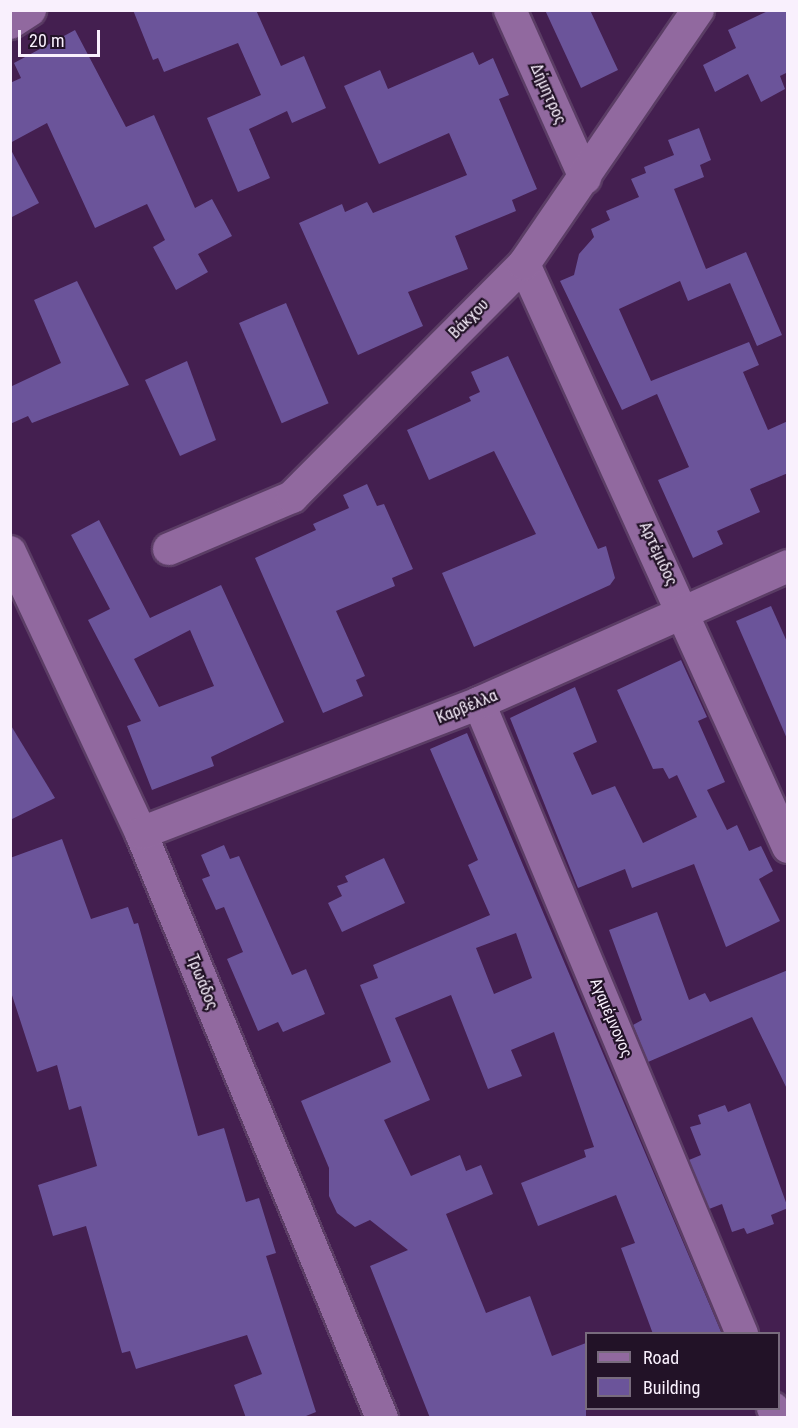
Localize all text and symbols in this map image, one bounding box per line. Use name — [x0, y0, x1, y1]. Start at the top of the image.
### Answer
scale bar — [21, 18, 104, 56]
text: 20 m — [29, 30, 64, 51]
street label: Δήμητρος — [526, 61, 570, 127]
street label: Βάκχου — [445, 295, 493, 343]
street label: Αρτέμιδος — [635, 519, 681, 589]
street label: Καρβέλλα — [434, 686, 500, 728]
street label: Τρωάδος — [182, 952, 222, 1012]
street label: Αγαμέμνονος — [586, 975, 636, 1061]
legend — [585, 1332, 780, 1410]
text: Road — [643, 1347, 679, 1368]
text: Building — [643, 1377, 700, 1398]

